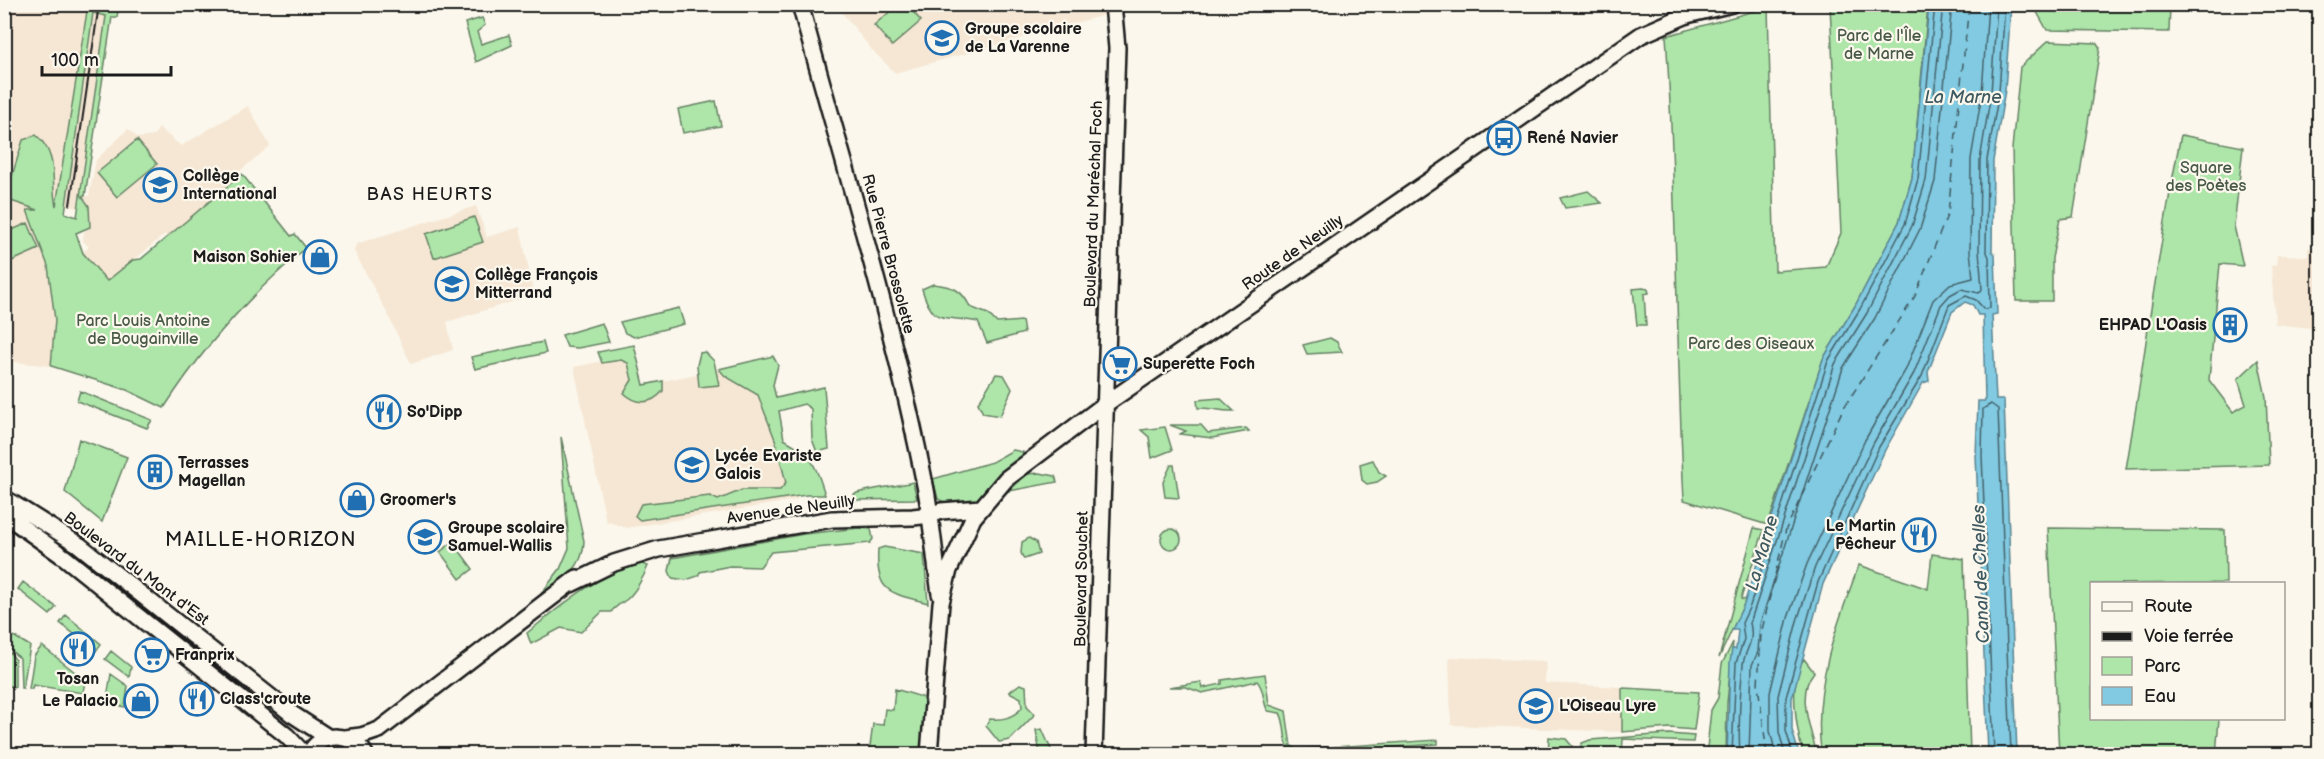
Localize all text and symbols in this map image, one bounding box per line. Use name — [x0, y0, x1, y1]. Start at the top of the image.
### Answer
school or university icon: Groupe scolaire de La Varenne — [924, 20, 960, 56]
place label: Groupe scolaire de La Varenne — [965, 20, 1082, 57]
park label: Parc de l'Île de Marne — [1837, 25, 1922, 64]
scale bar — [42, 39, 171, 77]
text: 100 m — [51, 50, 99, 71]
water label: La Marne — [1924, 87, 2002, 108]
street label: Boulevard du Maréchal Foch — [1081, 100, 1107, 308]
bus stop icon: René Navier — [1486, 120, 1522, 156]
place label: René Navier — [1527, 129, 1619, 148]
park label: Square des Poètes — [2166, 159, 2247, 196]
school or university icon: Collège International — [142, 167, 178, 203]
place label: Collège International — [183, 167, 277, 204]
street label: Rue Pierre Brossolette — [858, 172, 919, 336]
district label: BAS HEURTS — [367, 184, 493, 205]
street label: Route de Neuilly — [1239, 211, 1348, 295]
shop icon: Maison Sohier — [302, 239, 338, 275]
place label: Maison Sohier — [193, 248, 298, 267]
school or university icon: Collège François Mitterrand — [434, 266, 470, 302]
place label: Collège François Mitterrand — [475, 266, 598, 303]
building icon: EHPAD L'Oasis — [2212, 307, 2248, 343]
park label: Parc Louis Antoine de Bougainville — [76, 312, 210, 349]
place label: EHPAD L'Oasis — [2099, 316, 2207, 335]
park label: Parc des Oiseaux — [1688, 335, 1815, 354]
supermarket icon: Superette Foch — [1102, 346, 1138, 382]
place label: Superette Foch — [1143, 355, 1255, 374]
restaurant icon: So'Dipp — [366, 394, 402, 430]
place label: So'Dipp — [407, 403, 463, 422]
school or university icon: Lycée Evariste Galois — [674, 447, 710, 483]
place label: Lycée Evariste Galois — [715, 447, 822, 484]
building icon: Terrasses Magellan — [137, 454, 173, 490]
place label: Terrasses Magellan — [178, 454, 249, 491]
shop icon: Groomer's — [339, 482, 375, 518]
place label: Groomer's — [380, 491, 456, 510]
street label: Avenue de Neuilly — [726, 491, 857, 528]
water label: Canal de Chelles — [1968, 504, 1994, 644]
street label: Boulevard du Mont d'Est — [60, 508, 212, 630]
street label: Boulevard Souchet — [1071, 511, 1093, 647]
water label: La Marne — [1741, 513, 1783, 593]
place label: Le Martin Pêcheur — [1826, 517, 1897, 554]
restaurant icon: Le Martin Pêcheur — [1901, 517, 1937, 553]
school or university icon: Groupe scolaire Samuel-Wallis — [407, 519, 443, 555]
place label: Groupe scolaire Samuel-Wallis — [448, 519, 565, 556]
district label: MAILLE-HORIZON — [165, 528, 357, 552]
legend — [2090, 582, 2285, 720]
text: Route — [2144, 596, 2193, 617]
text: Voie ferrée — [2144, 626, 2234, 647]
restaurant icon: Tosan — [60, 631, 96, 667]
supermarket icon: Franprix — [134, 637, 170, 673]
place label: Franprix — [175, 646, 234, 665]
text: Parc — [2144, 656, 2181, 677]
place label: Tosan — [57, 670, 99, 689]
restaurant icon: Class'croute — [179, 681, 215, 717]
shop icon: Le Palacio — [123, 683, 159, 719]
text: Eau — [2144, 686, 2176, 707]
school or university icon: L'Oiseau Lyre — [1518, 688, 1554, 724]
place label: Class'croute — [220, 690, 311, 709]
place label: Le Palacio — [42, 692, 118, 711]
place label: L'Oiseau Lyre — [1559, 697, 1656, 716]

